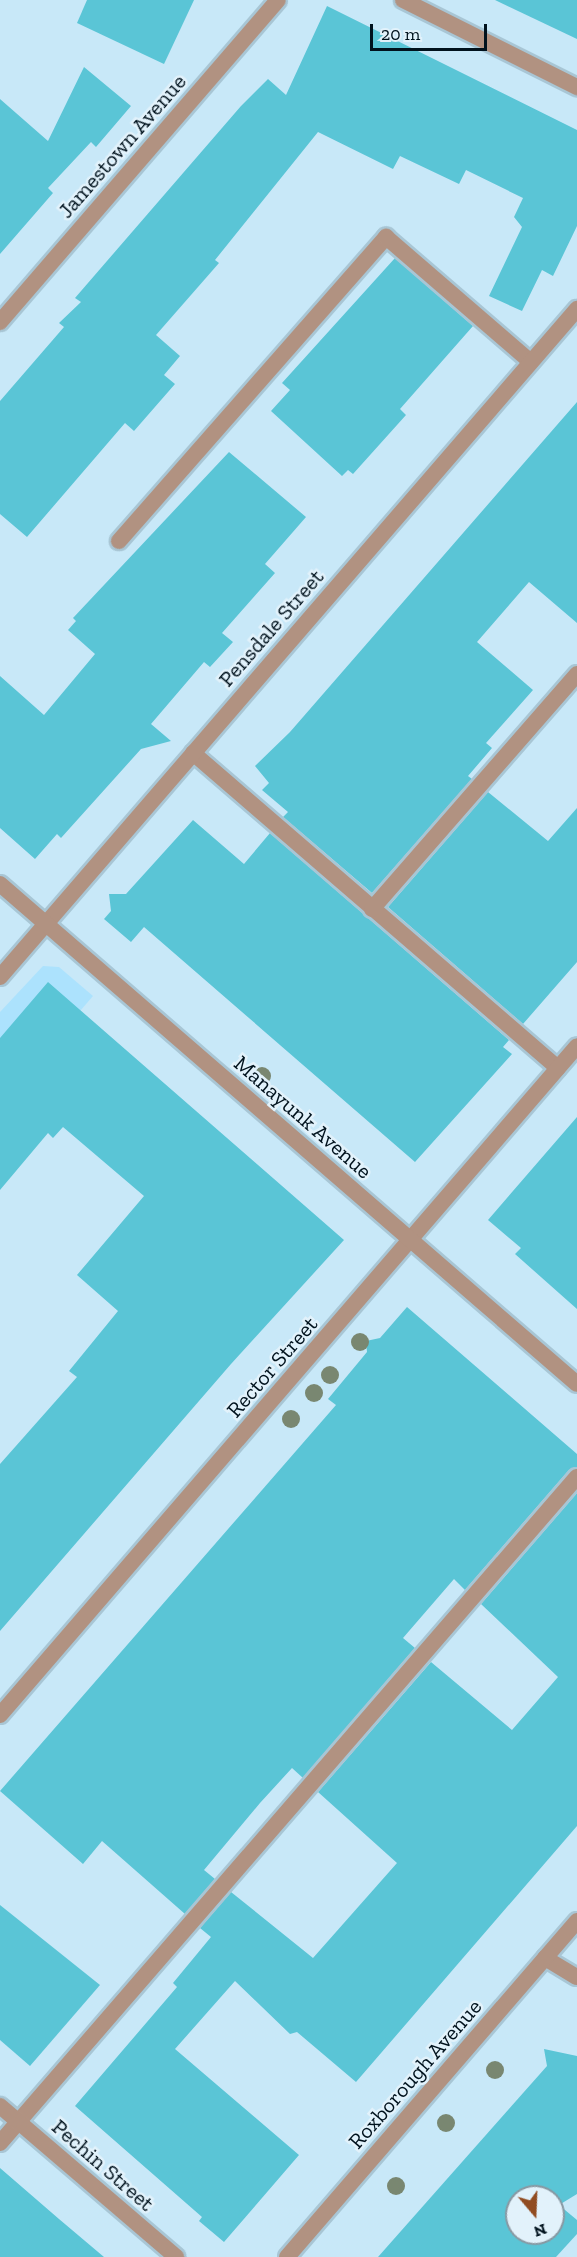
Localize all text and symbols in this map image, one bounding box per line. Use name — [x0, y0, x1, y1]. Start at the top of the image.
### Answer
scale bar — [373, 12, 490, 50]
text: 20 m — [381, 23, 420, 45]
street label: Jamestown Avenue — [52, 69, 192, 223]
street label: Pensdale Street — [213, 564, 329, 692]
street label: Manayunk Avenue — [228, 1050, 378, 1184]
street label: Rector Street — [221, 1311, 323, 1423]
street label: Roxborough Avenue — [343, 1993, 487, 2155]
street label: Pechin Street — [47, 2113, 159, 2217]
north arrow — [505, 2185, 565, 2245]
text: N — [532, 2220, 549, 2242]

